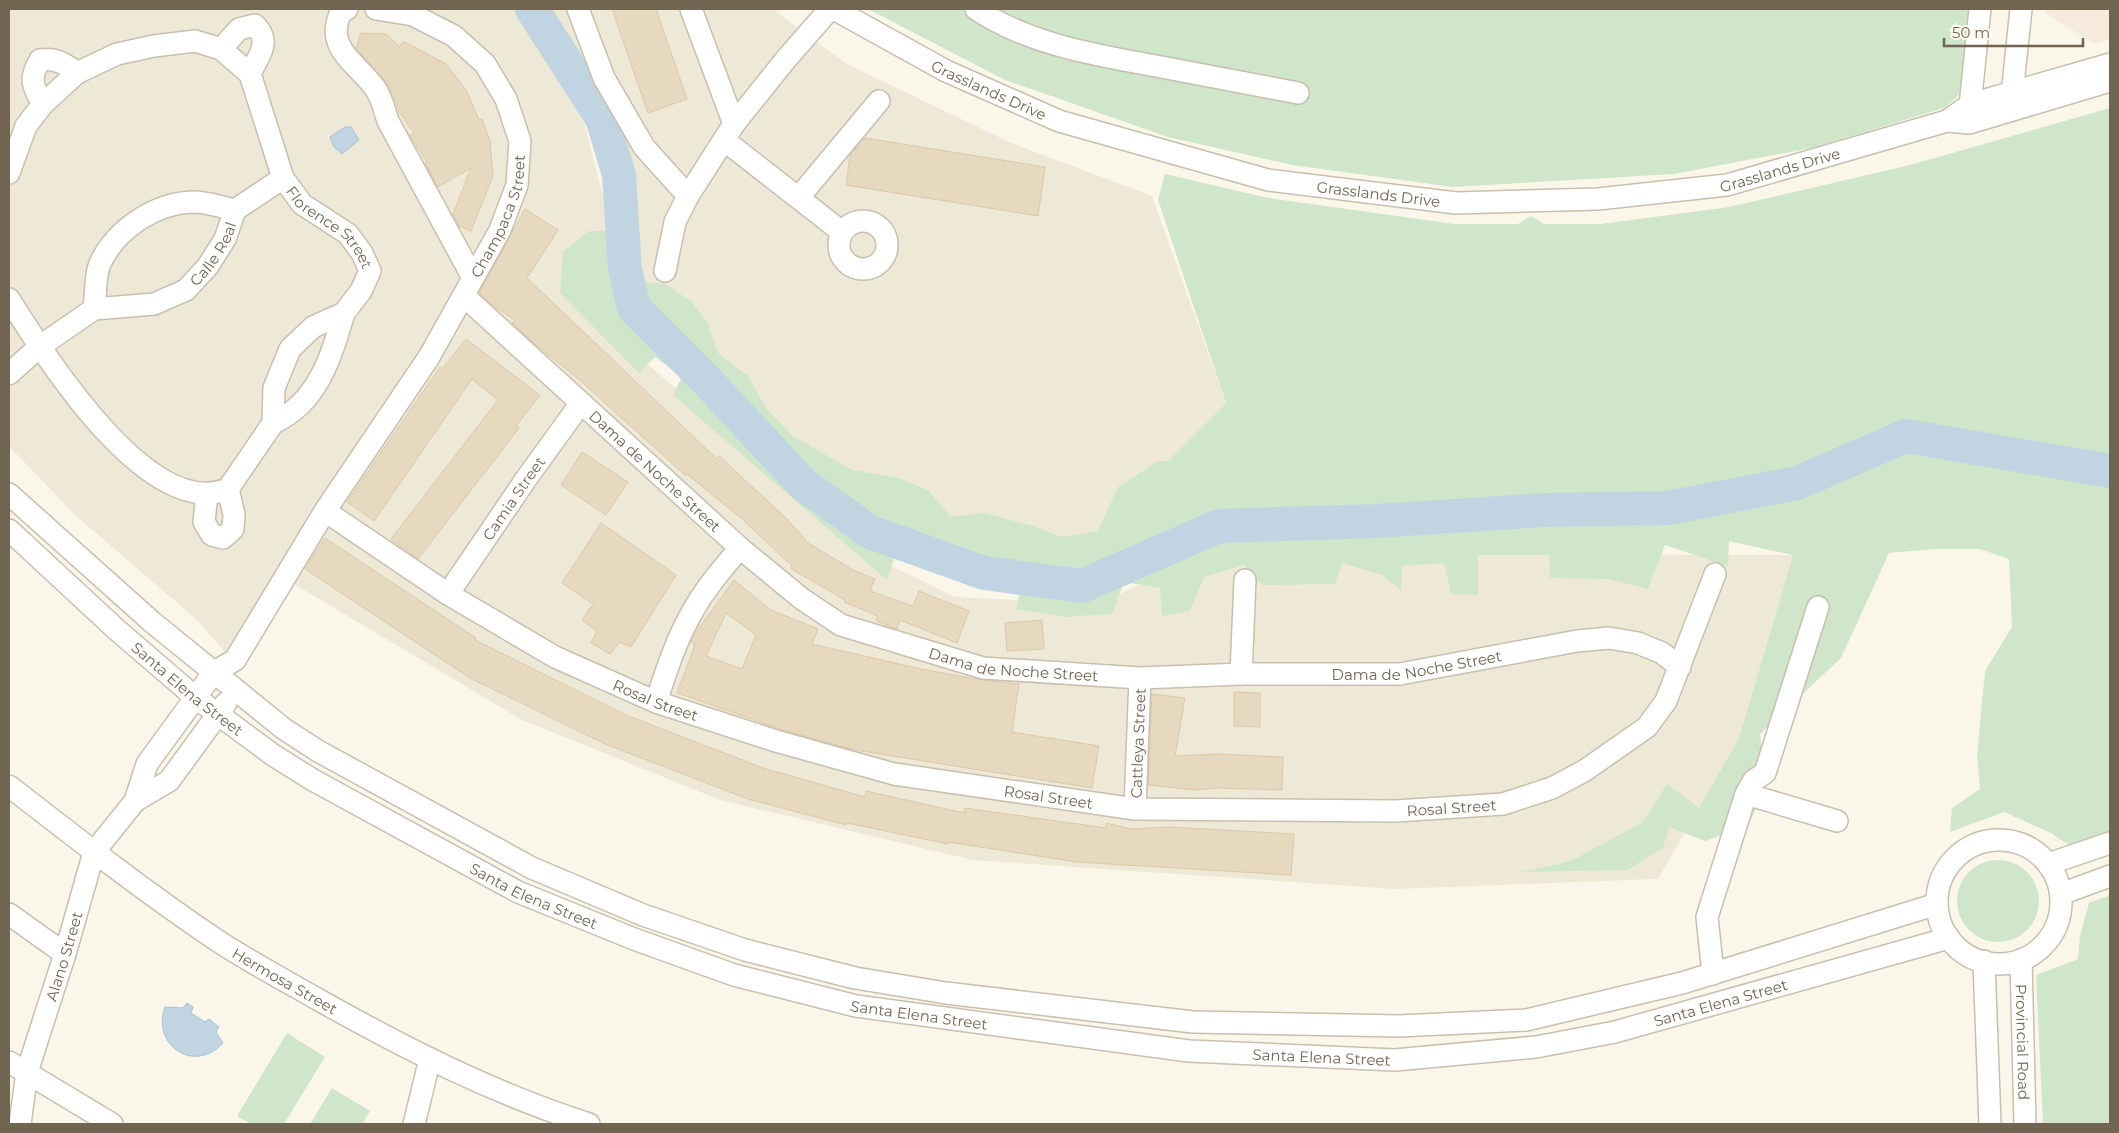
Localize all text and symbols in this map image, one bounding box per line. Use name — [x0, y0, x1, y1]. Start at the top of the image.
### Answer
scale bar — [1944, 15, 2083, 47]
text: 50 m — [1952, 23, 1990, 42]
street label: Grasslands Drive — [928, 55, 1050, 124]
street label: Grasslands Drive — [1719, 143, 1842, 195]
street label: Champaca Street — [466, 154, 529, 281]
street label: Grasslands Drive — [1316, 177, 1441, 210]
street label: Florence Street — [282, 182, 377, 271]
street label: Calle Real — [185, 219, 240, 290]
street label: Dama de Noche Street — [585, 406, 725, 536]
street label: Camia Street — [478, 453, 549, 544]
street label: Santa Elena Street — [128, 638, 247, 739]
street label: Dama de Noche Street — [927, 643, 1099, 685]
street label: Dama de Noche Street — [1332, 646, 1503, 684]
street label: Rosal Street — [610, 675, 701, 725]
street label: Cattleya Street — [1126, 688, 1149, 799]
street label: Rosal Street — [1003, 781, 1094, 812]
street label: Rosal Street — [1406, 795, 1497, 820]
street label: Santa Elena Street — [467, 858, 600, 933]
street label: Alano Street — [41, 909, 86, 1003]
street label: Hermosa Street — [229, 943, 341, 1018]
street label: Santa Elena Street — [1651, 974, 1789, 1030]
street label: Provincial Road — [2012, 984, 2034, 1100]
street label: Santa Elena Street — [848, 995, 989, 1033]
street label: Santa Elena Street — [1252, 1044, 1391, 1069]

